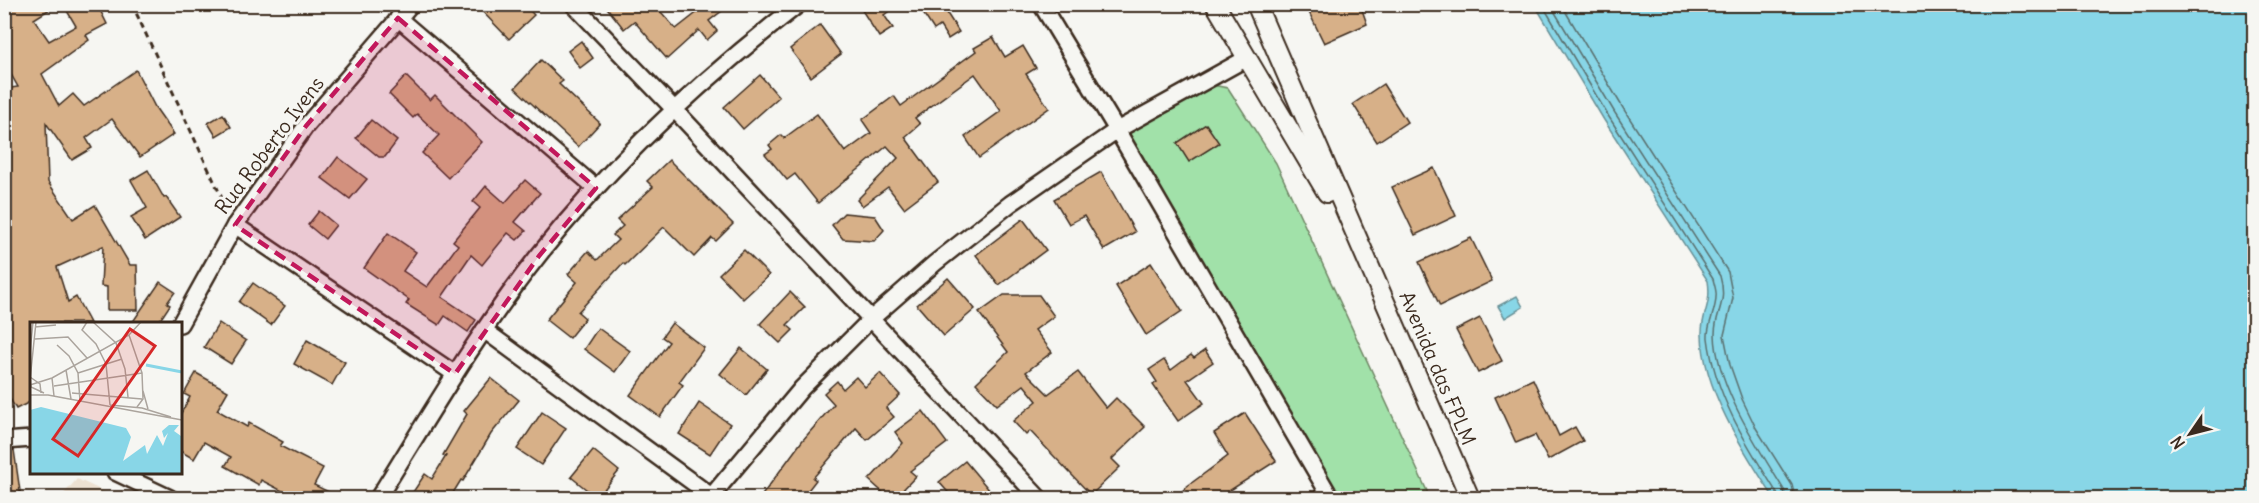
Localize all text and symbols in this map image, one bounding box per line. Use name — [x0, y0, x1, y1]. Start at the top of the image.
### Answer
street label: Rua Roberto Ivens — [209, 71, 329, 219]
street label: Avenida das FPLM — [1394, 287, 1482, 449]
inset map — [30, 322, 182, 473]
north arrow — [2160, 404, 2220, 464]
text: N — [2166, 432, 2189, 453]

